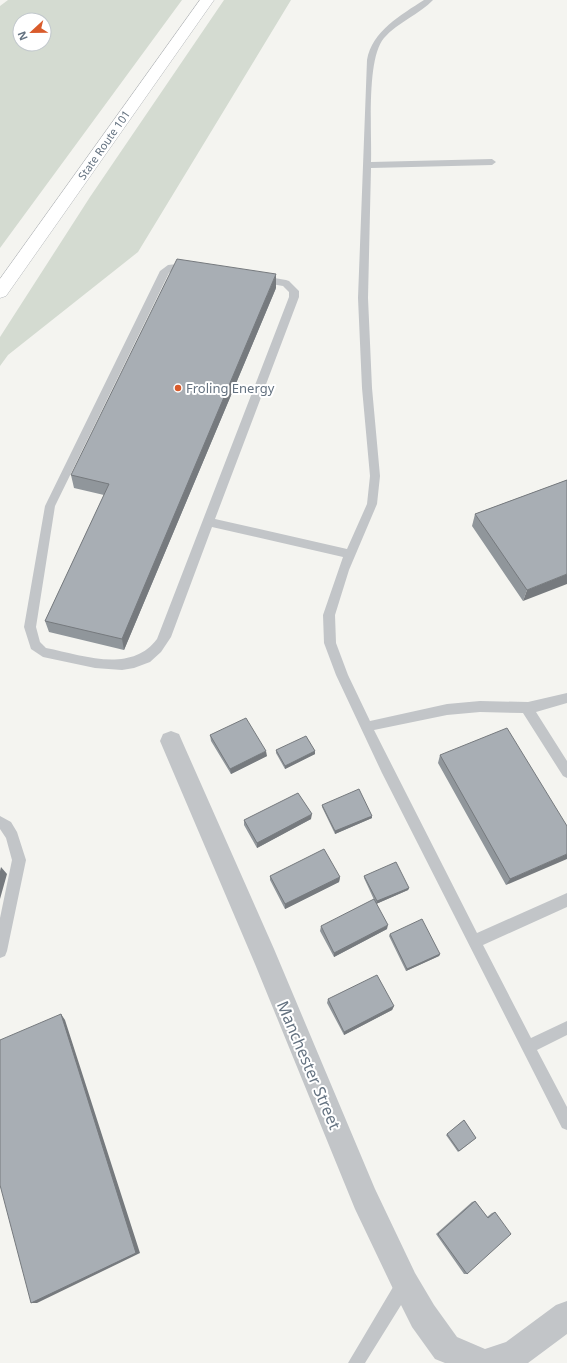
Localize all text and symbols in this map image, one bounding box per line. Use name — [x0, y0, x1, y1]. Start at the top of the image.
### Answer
north arrow — [12, 12, 52, 52]
text: N — [14, 29, 31, 43]
street label: State Route 101 — [74, 107, 133, 182]
place label: Froling Energy — [186, 379, 275, 397]
marker: Froling Energy — [173, 383, 183, 393]
street label: Manchester Street — [272, 997, 346, 1133]

